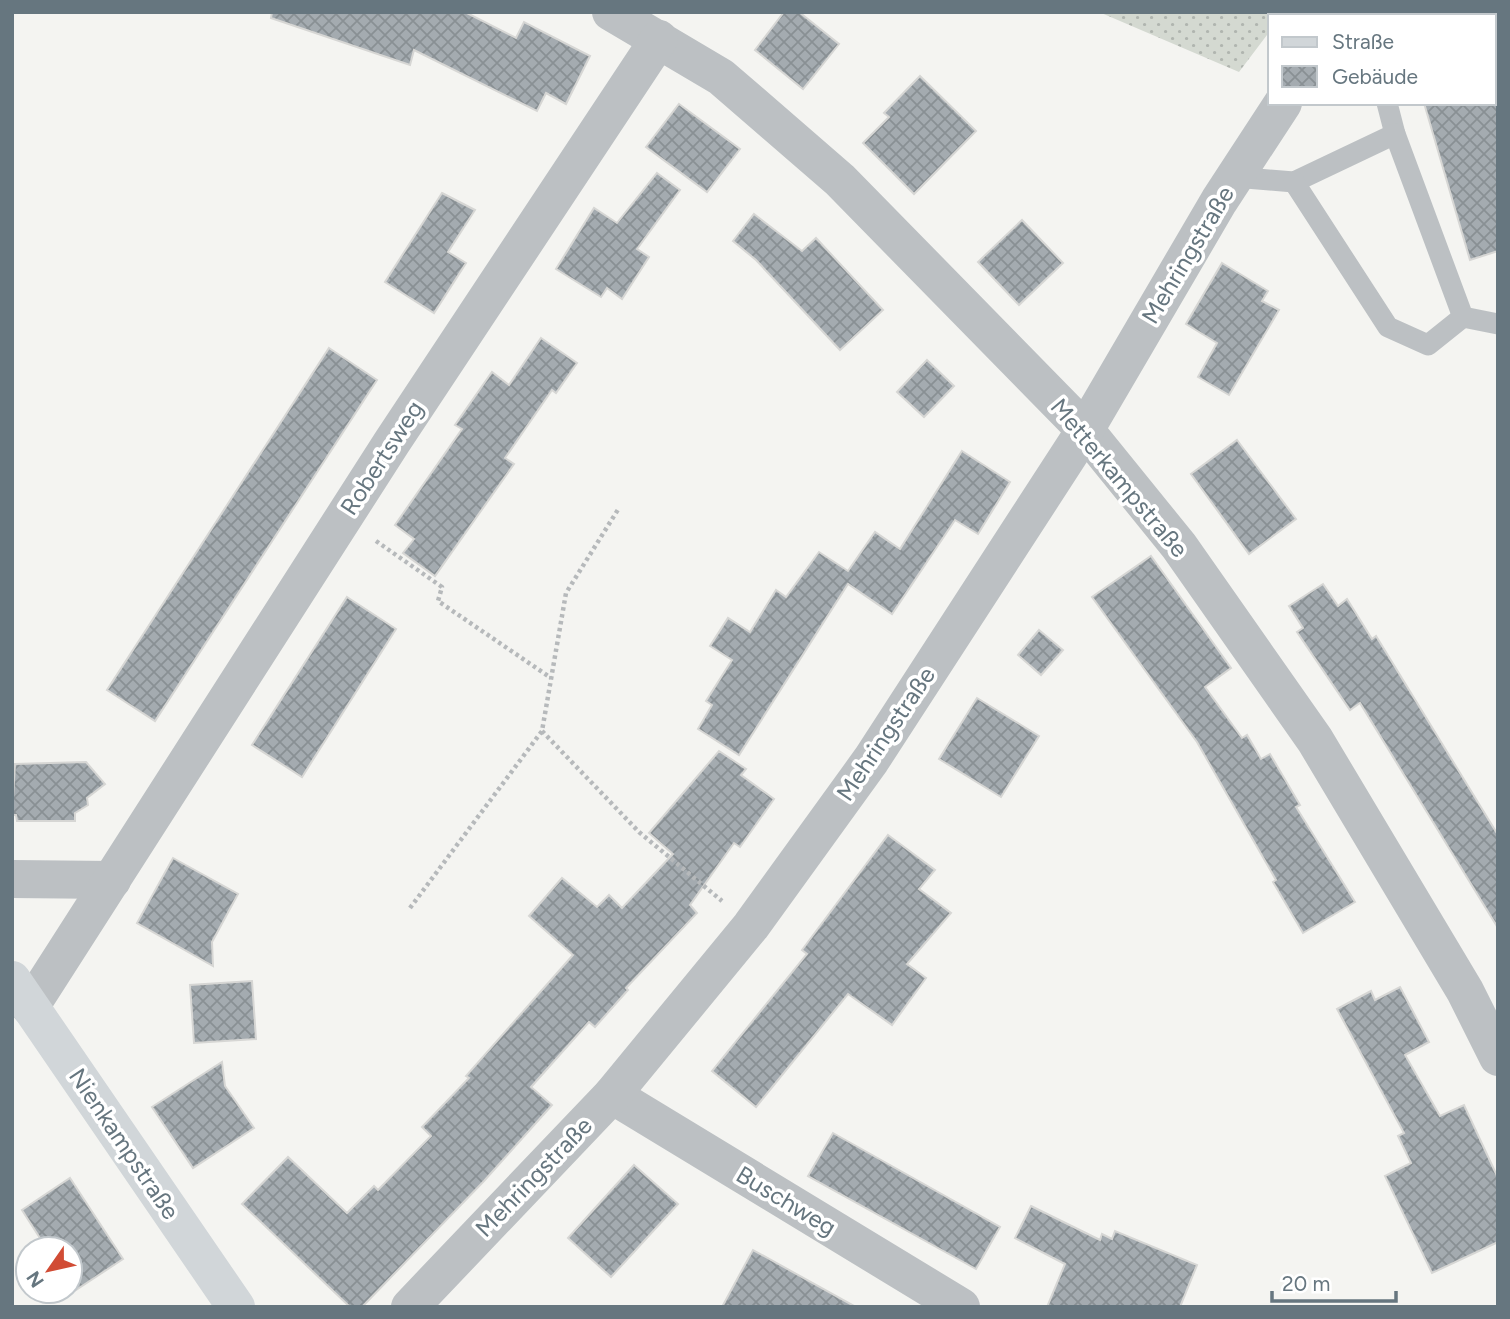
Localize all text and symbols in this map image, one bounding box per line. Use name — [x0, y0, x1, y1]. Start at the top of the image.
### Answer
legend — [1268, 14, 1496, 105]
text: Straße — [1332, 29, 1394, 54]
text: Gebäude — [1332, 64, 1418, 89]
street label: Mehringstraße — [1135, 181, 1240, 329]
street label: Metterkampstraße — [1045, 392, 1194, 563]
street label: Robertsweg — [334, 395, 429, 520]
street label: Mehringstraße — [830, 661, 941, 806]
street label: Nienkampstraße — [63, 1063, 186, 1225]
street label: Mehringstraße — [469, 1111, 598, 1243]
street label: Buschweg — [731, 1160, 841, 1242]
north arrow — [14, 1235, 84, 1305]
scale bar — [1272, 1260, 1396, 1304]
text: N — [22, 1267, 49, 1292]
text: 20 m — [1282, 1271, 1330, 1296]

